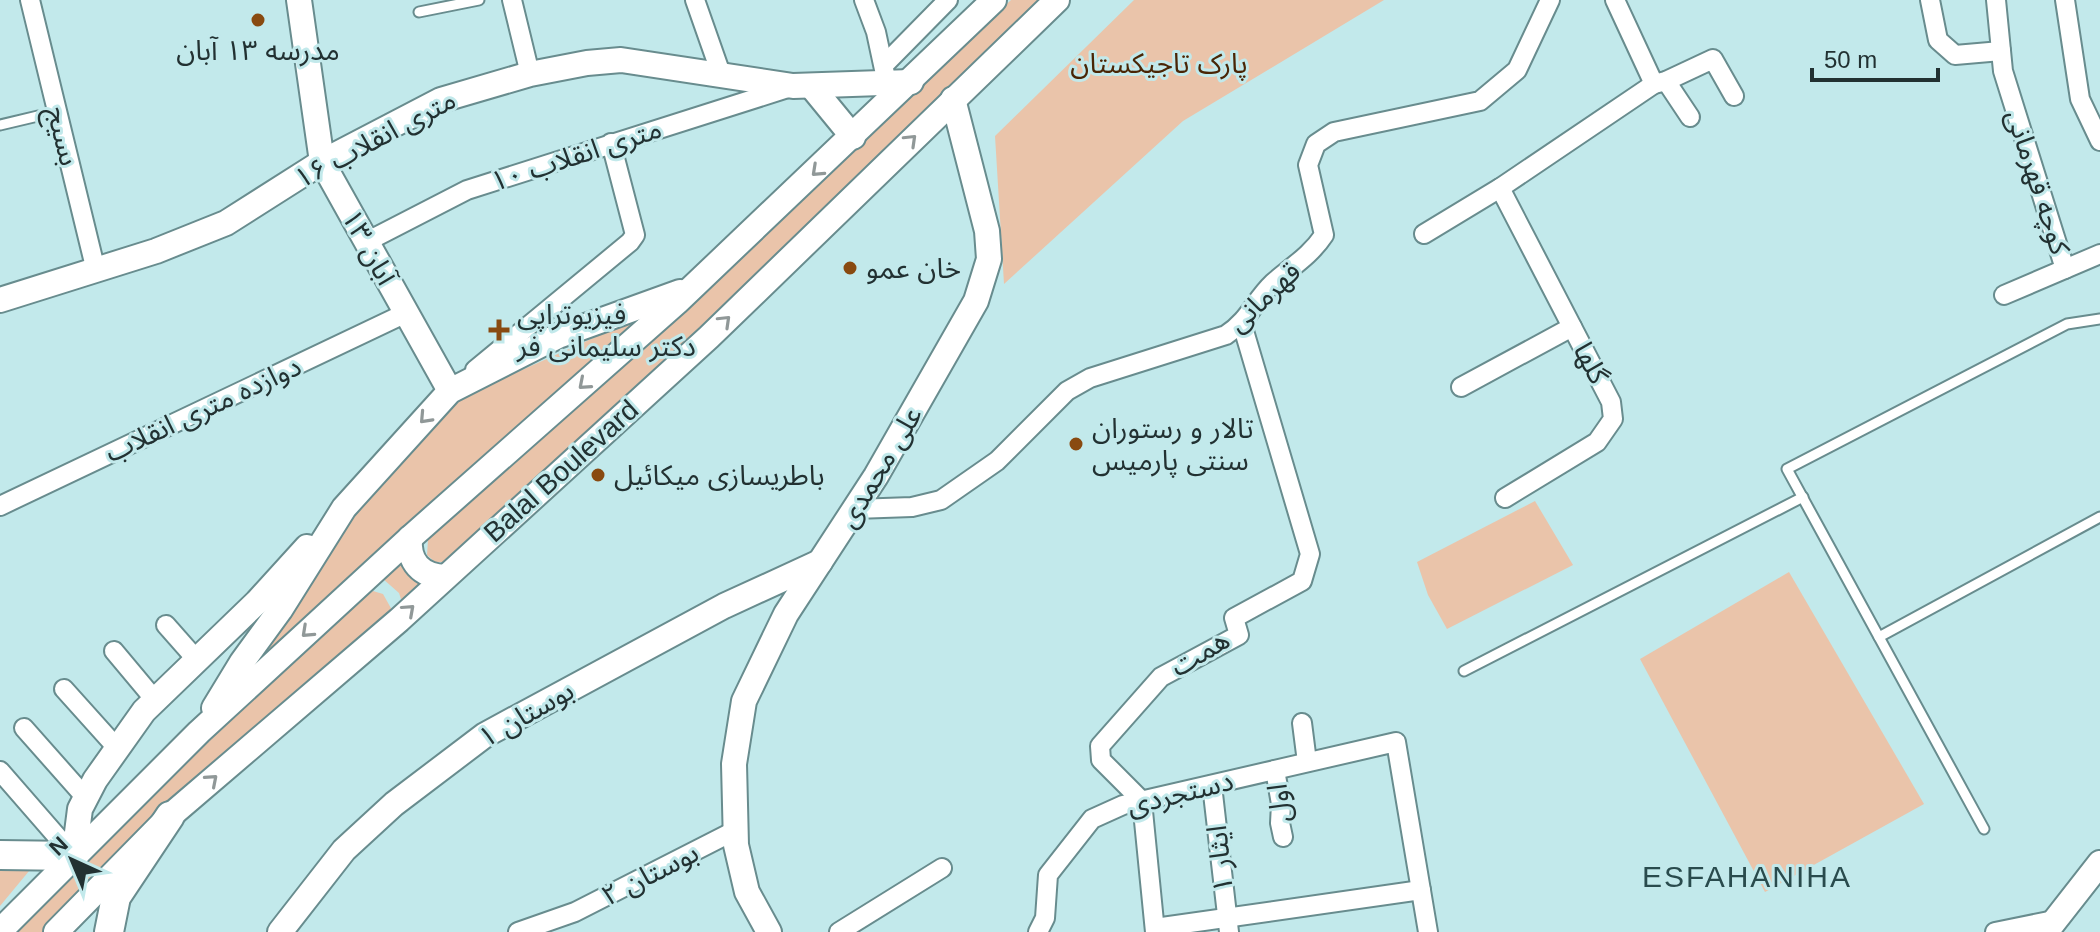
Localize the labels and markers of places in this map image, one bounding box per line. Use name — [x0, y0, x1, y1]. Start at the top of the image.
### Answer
marker: مدرسه ۱۳ آبان — [249, 11, 267, 29]
place label: مدرسه ۱۳ آبان — [176, 35, 340, 67]
place label: خان عمو — [866, 253, 961, 285]
marker: خان عمو — [841, 259, 859, 277]
place label: فیزیوتراپی دکتر سلیمانی فر — [516, 299, 696, 363]
marker: فیزیوتراپی دکتر سلیمانی فر — [488, 319, 510, 341]
place label: تالار و رستوران سنتی پارمیس — [1092, 413, 1254, 478]
marker: تالار و رستوران سنتی پارمیس — [1067, 435, 1085, 453]
place label: باطریسازی میکائیل — [614, 460, 824, 492]
marker: باطریسازی میکائیل — [589, 466, 607, 484]

